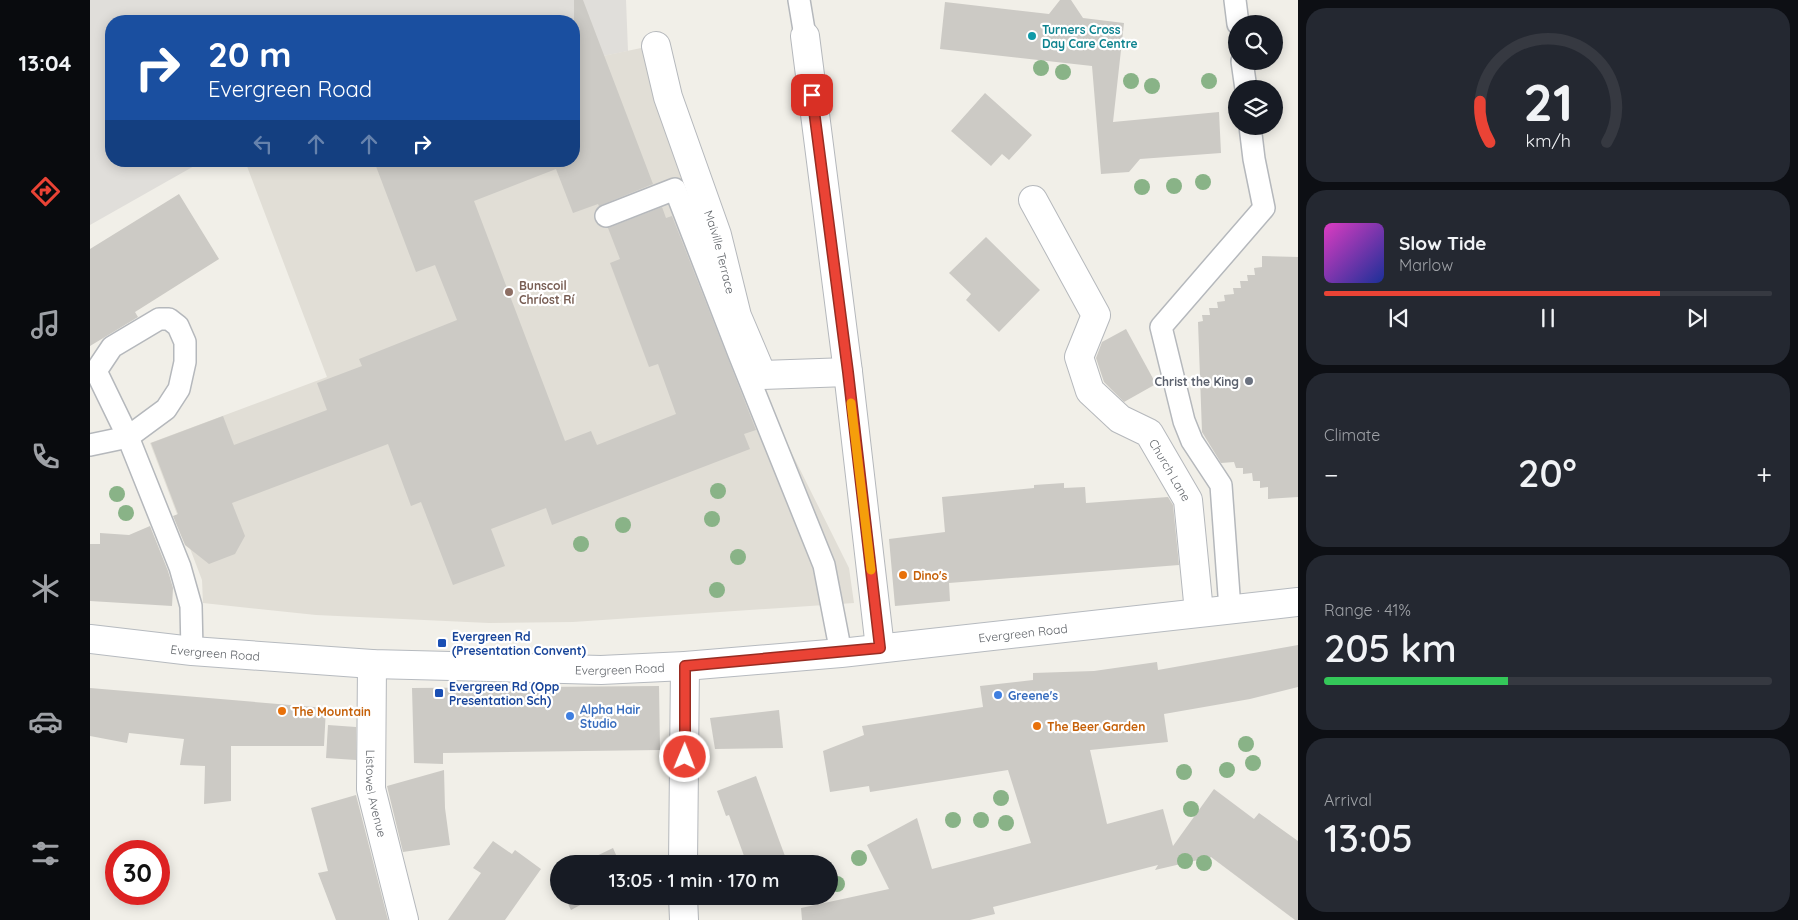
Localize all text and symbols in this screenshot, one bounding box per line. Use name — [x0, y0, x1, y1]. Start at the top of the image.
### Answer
map controls — [1228, 15, 1283, 135]
button: search — [1228, 15, 1283, 70]
place label: Turners Cross Day Care Centre — [1042, 22, 1138, 51]
marker: Turners Cross Day Care Centre — [1026, 30, 1038, 42]
text: 20 m — [208, 32, 291, 76]
icon: right — [125, 35, 190, 100]
text: 13:04 — [19, 49, 71, 77]
text: 21 — [1523, 69, 1573, 134]
pin — [791, 74, 833, 116]
text: Evergreen Road — [208, 75, 372, 103]
button: layers — [1228, 80, 1283, 135]
icon: arrive — [798, 81, 826, 109]
text: km/h — [1525, 129, 1571, 151]
icon: left — [249, 130, 277, 158]
icon: ahead — [302, 130, 330, 158]
icon: ahead — [355, 130, 383, 158]
icon: right — [408, 130, 436, 158]
icon: directions — [28, 174, 63, 209]
street label: Maiville Terrace — [701, 208, 739, 296]
text: Slow Tide — [1399, 231, 1487, 255]
text: Marlow — [1399, 255, 1453, 275]
place label: Bunscoil Chríost Rí — [519, 278, 575, 307]
marker: Bunscoil Chríost Rí — [503, 286, 515, 298]
icon: previous — [1385, 304, 1413, 332]
icon: pause — [1534, 304, 1562, 332]
icon: next — [1683, 304, 1711, 332]
icon: music — [28, 307, 63, 342]
place label: Christ the King — [1154, 374, 1239, 389]
marker: Christ the King — [1243, 375, 1255, 387]
text: Climate — [1324, 425, 1380, 445]
street label: Church Lane — [1146, 436, 1195, 504]
icon: phone — [28, 439, 63, 474]
text: 20° — [1518, 449, 1577, 497]
text: − — [1324, 457, 1339, 492]
text: + — [1756, 457, 1772, 492]
place label: Dino's — [913, 568, 948, 583]
marker: Dino's — [897, 569, 909, 581]
icon: climate — [28, 571, 63, 606]
text: Range · 41% — [1324, 600, 1411, 620]
street label: Evergreen Road — [978, 620, 1068, 645]
text: 205 km — [1324, 624, 1457, 672]
place label: Evergreen Rd (Presentation Convent) — [452, 629, 586, 658]
marker: Evergreen Rd (Presentation Convent) — [436, 637, 448, 649]
street label: Evergreen Road — [170, 641, 260, 663]
street label: Evergreen Road — [575, 659, 665, 678]
place label: Evergreen Rd (Opp Presentation Sch) — [449, 679, 560, 708]
marker: Evergreen Rd (Opp Presentation Sch) — [433, 687, 445, 699]
place label: Greene's — [1008, 688, 1058, 703]
marker: Greene's — [992, 689, 1004, 701]
place label: Alpha Hair Studio — [580, 702, 641, 731]
icon: car — [28, 704, 63, 739]
place label: The Mountain — [292, 704, 371, 719]
marker: The Mountain — [276, 705, 288, 717]
marker: Alpha Hair Studio — [564, 710, 576, 722]
place label: The Beer Garden — [1047, 719, 1145, 734]
marker: The Beer Garden — [1031, 720, 1043, 732]
position arrow — [658, 730, 710, 782]
street label: Listowel Avenue — [363, 750, 390, 839]
text: Arrival — [1324, 790, 1372, 810]
text: 13:05 — [1324, 814, 1413, 862]
icon: filters — [28, 836, 63, 871]
speed limit sign: 30 — [105, 840, 170, 905]
text: 13:05 · 1 min · 170 m — [609, 868, 779, 892]

